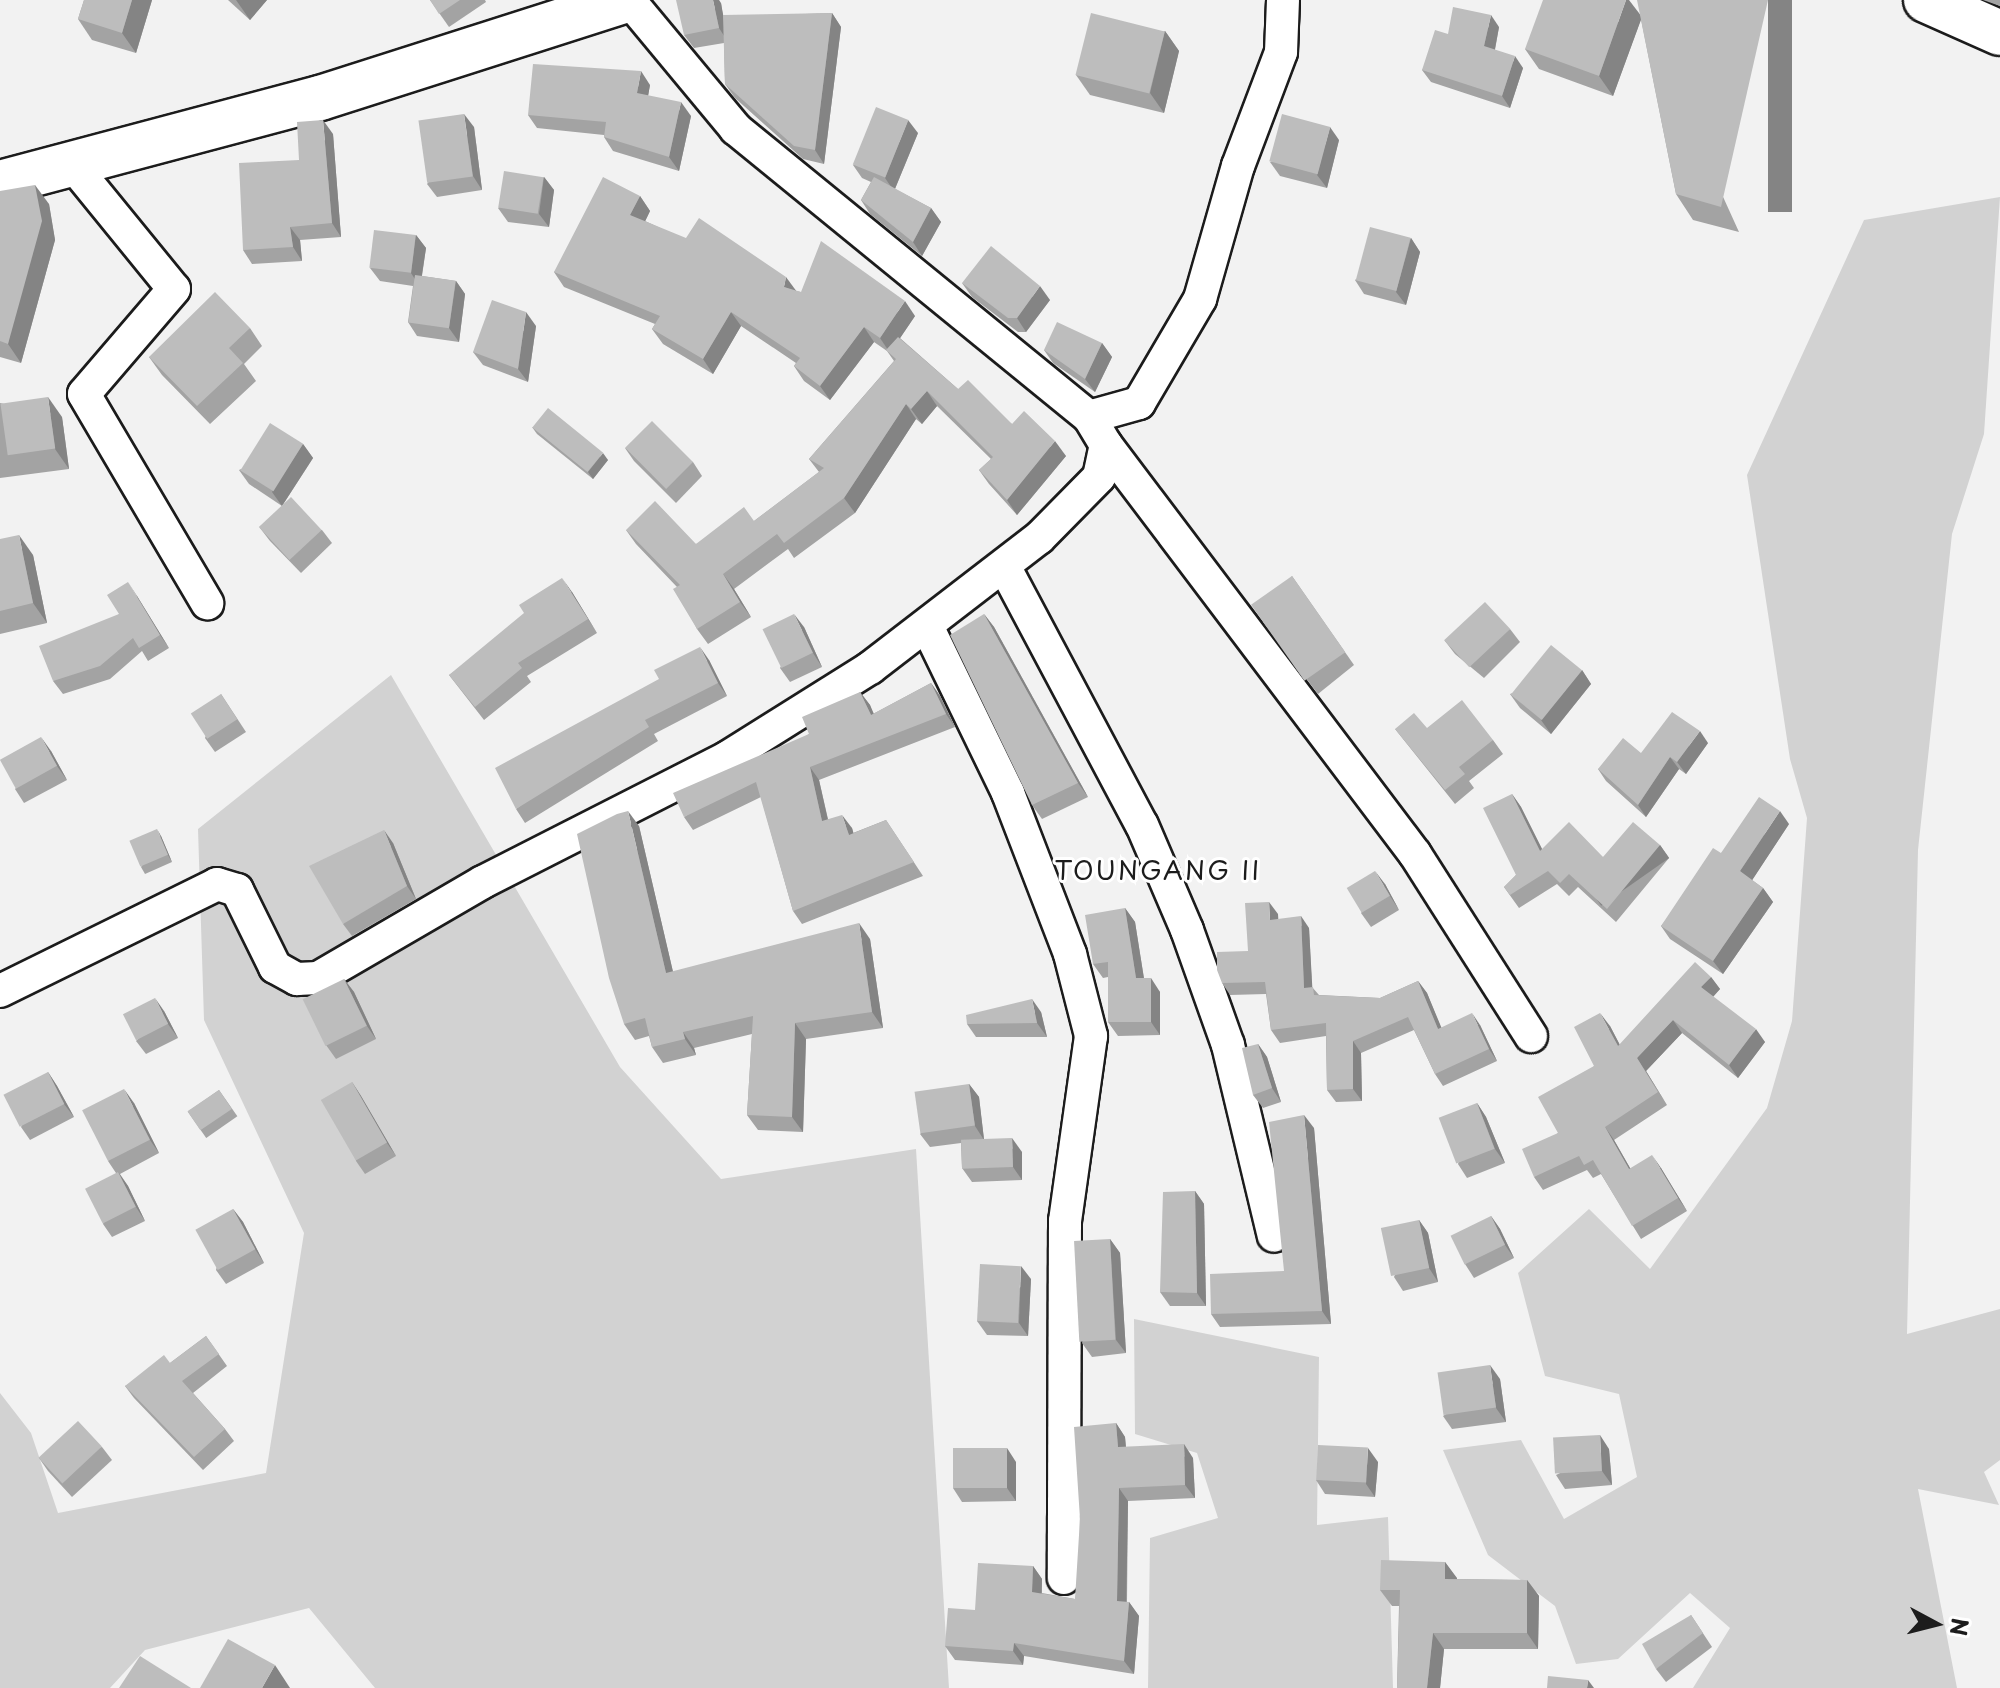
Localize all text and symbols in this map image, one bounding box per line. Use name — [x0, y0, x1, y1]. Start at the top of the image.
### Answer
district label: TOUNGANG II — [1054, 854, 1262, 886]
north arrow — [1896, 1584, 1976, 1664]
text: N — [1943, 1616, 1978, 1638]

